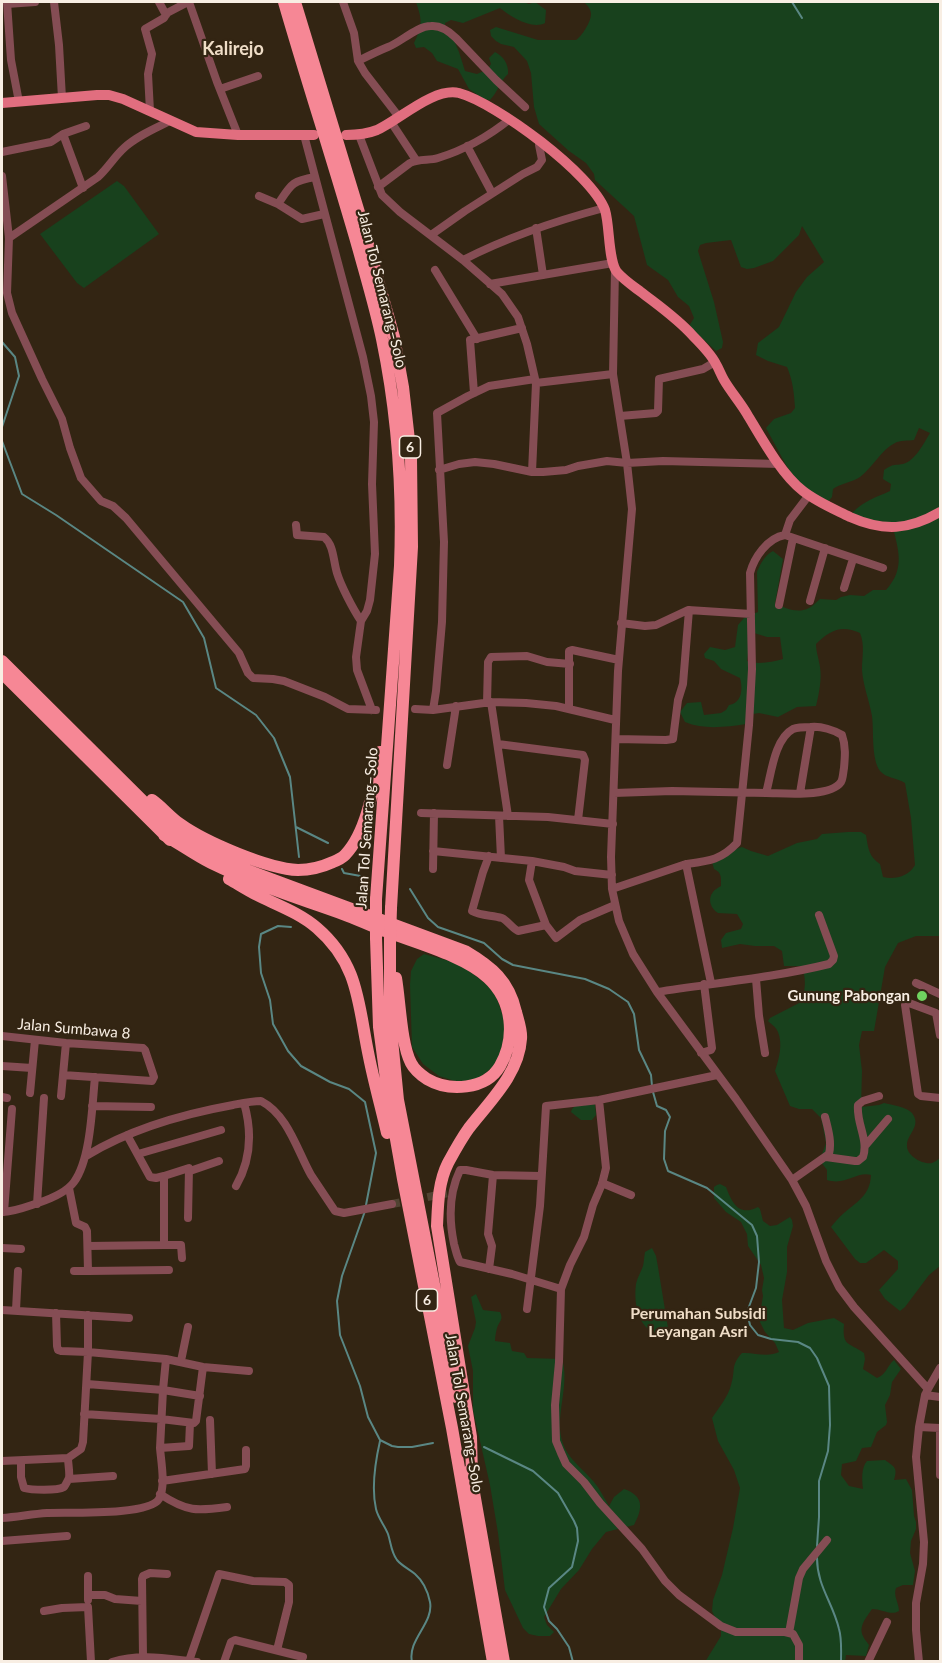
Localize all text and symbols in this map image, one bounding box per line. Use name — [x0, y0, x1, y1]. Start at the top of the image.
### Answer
district label: Kalirejo — [202, 38, 264, 60]
street label: Jalan Tol Semarang–Solo — [354, 208, 410, 370]
road number: 6 — [400, 436, 420, 458]
street label: Jalan Tol Semarang–Solo — [352, 747, 382, 909]
place label: Gunung Pabongan — [788, 987, 910, 1005]
marker: Gunung Pabongan — [915, 989, 929, 1003]
street label: Jalan Sumbawa 8 — [17, 1015, 131, 1043]
road number: 6 — [416, 1289, 438, 1311]
district label: Perumahan Subsidi Leyangan Asri — [630, 1304, 766, 1342]
street label: Jalan Tol Semarang–Solo — [441, 1332, 487, 1494]

